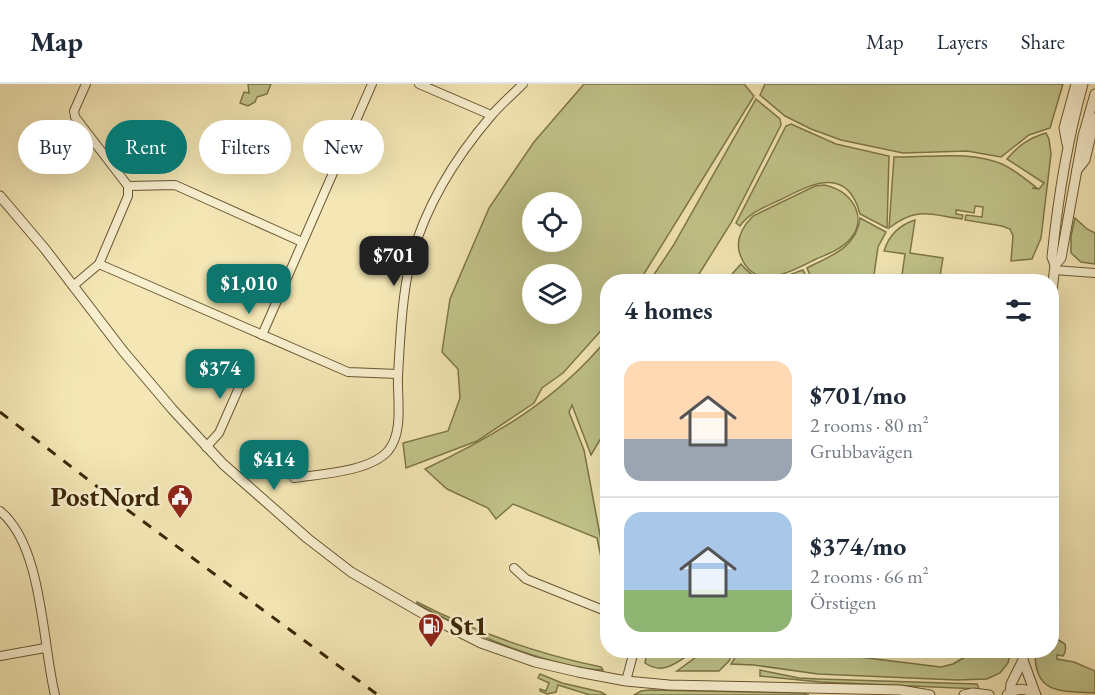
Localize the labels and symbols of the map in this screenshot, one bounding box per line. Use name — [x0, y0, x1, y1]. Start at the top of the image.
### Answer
pin: $701 — [358, 236, 430, 287]
pin: $1,010 — [200, 264, 298, 315]
pin: $374 — [184, 349, 256, 400]
pin: $414 — [238, 440, 310, 491]
place label: PostNord — [50, 479, 160, 514]
public building icon: PostNord — [165, 482, 195, 520]
place label: St1 — [450, 608, 488, 643]
fuel station icon: St1 — [416, 611, 446, 649]

